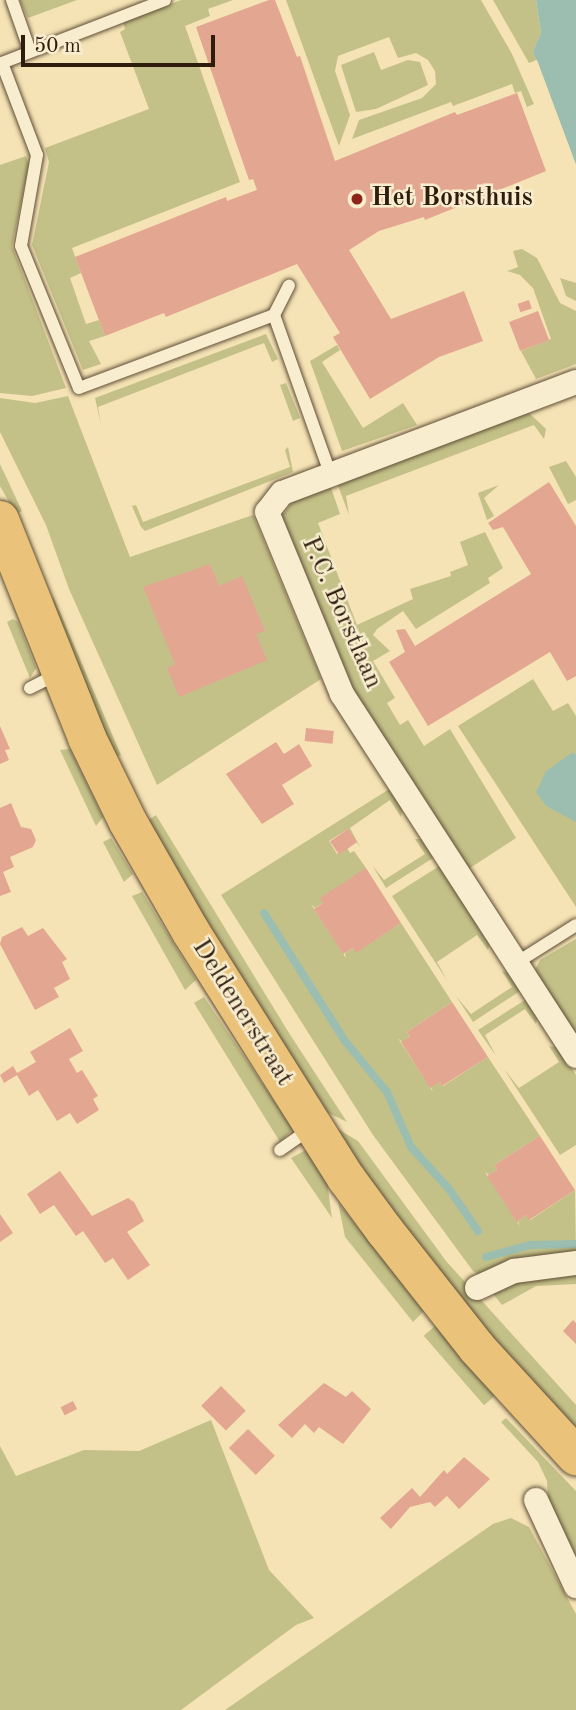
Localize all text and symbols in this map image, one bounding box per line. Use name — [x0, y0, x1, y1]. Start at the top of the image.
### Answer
scale bar — [24, 21, 219, 65]
text: 50 m — [34, 36, 81, 57]
place label: Het Borsthuis — [371, 183, 533, 215]
marker: Het Borsthuis — [349, 191, 365, 207]
street label: P.C. Borstlaan — [294, 532, 388, 694]
street label: Deldenerstraat — [184, 934, 300, 1092]

